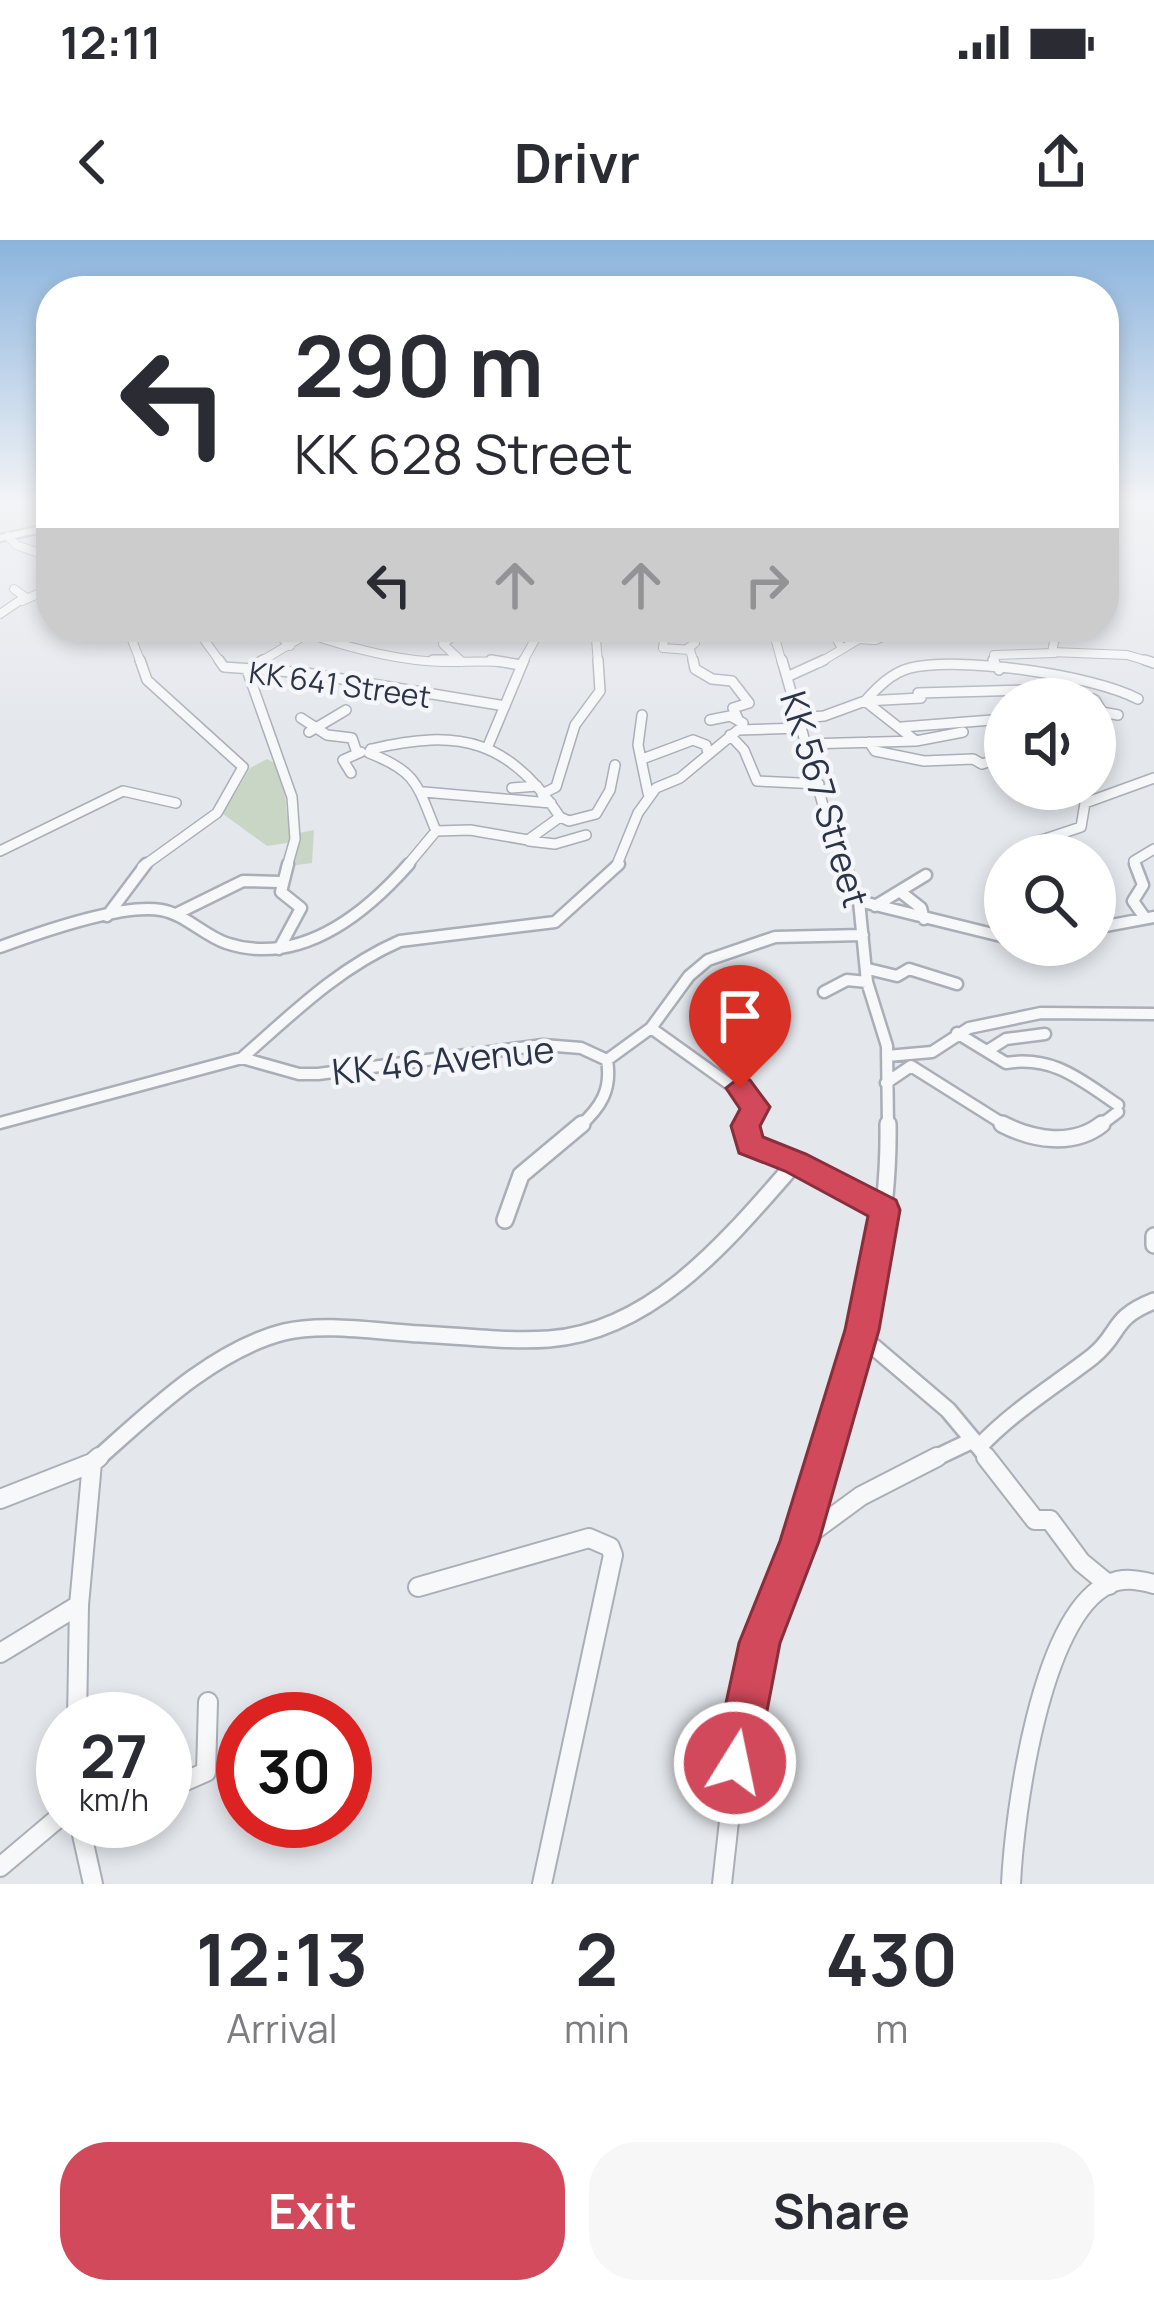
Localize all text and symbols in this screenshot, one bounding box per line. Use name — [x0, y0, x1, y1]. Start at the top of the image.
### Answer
text: 12:11 — [60, 11, 161, 73]
text: Drivr — [514, 125, 640, 199]
icon: back — [60, 129, 126, 195]
icon: share — [1028, 129, 1094, 195]
text: 290 m — [294, 307, 544, 422]
icon: left — [96, 324, 252, 480]
text: KK 628 Street — [294, 416, 633, 490]
icon: left — [356, 552, 422, 618]
icon: ahead — [482, 552, 548, 618]
icon: ahead — [608, 552, 674, 618]
icon: right — [734, 552, 800, 618]
street label: KK 641 Street — [246, 651, 434, 717]
map controls — [984, 678, 1116, 966]
button: sound — [984, 678, 1116, 810]
street label: KK 567 Street — [769, 685, 881, 913]
button: search — [984, 834, 1116, 966]
pin — [689, 965, 791, 1088]
icon: arrive — [707, 983, 773, 1049]
street label: KK 46 Avenue — [329, 1024, 557, 1096]
speed limit sign: 30 — [216, 1692, 372, 1848]
position arrow — [672, 1700, 798, 1826]
text: 27 — [80, 1714, 148, 1796]
text: km/h — [79, 1779, 149, 1820]
text: 12:13 — [196, 1909, 368, 2008]
text: 2 — [575, 1909, 618, 2008]
text: 430 — [825, 1909, 958, 2008]
text: Arrival — [226, 2001, 338, 2055]
text: min — [564, 2001, 629, 2055]
text: m — [875, 2001, 908, 2055]
button: Exit — [60, 2142, 565, 2280]
button: Share — [589, 2142, 1094, 2280]

